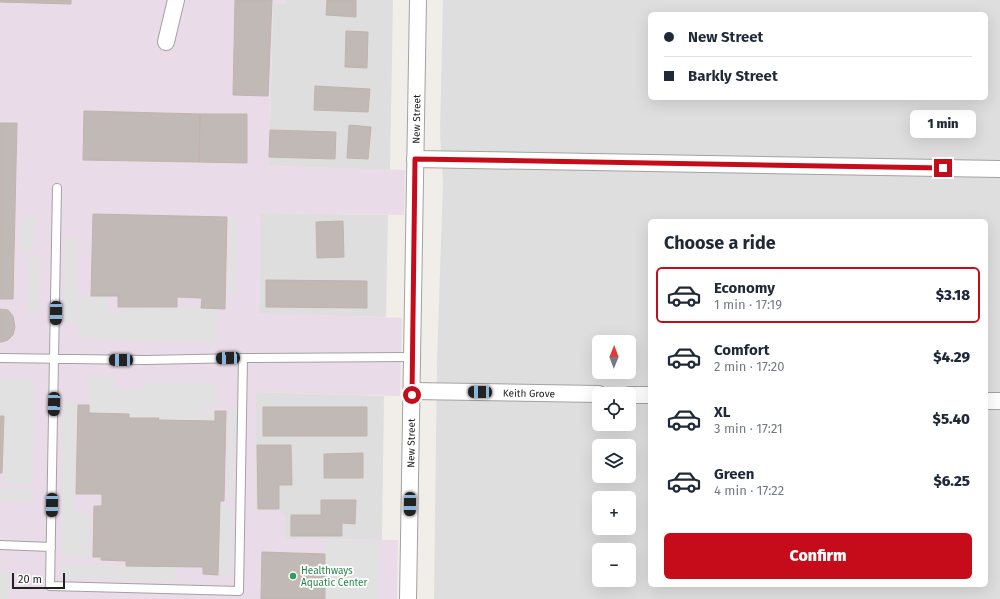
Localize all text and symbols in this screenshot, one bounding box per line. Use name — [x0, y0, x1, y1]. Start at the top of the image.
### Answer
text: New Street — [688, 28, 763, 46]
text: Barkly Street — [688, 67, 778, 85]
street label: New Street — [411, 94, 423, 144]
callout: 1 min — [910, 110, 976, 138]
text: 1 min — [927, 116, 959, 131]
route end — [934, 159, 952, 177]
text: Choose a ride — [664, 232, 776, 254]
icon: car — [666, 277, 702, 313]
text: Economy — [714, 279, 775, 297]
text: $3.18 — [936, 286, 970, 304]
text: 1 min · 17:19 — [714, 297, 782, 312]
car — [50, 301, 62, 325]
north arrow — [592, 335, 636, 379]
map controls — [592, 335, 636, 587]
icon: car — [666, 339, 702, 375]
text: Comfort — [714, 341, 770, 359]
text: $4.29 — [933, 348, 970, 366]
car — [216, 352, 240, 364]
car — [109, 354, 133, 366]
text: 2 min · 17:20 — [714, 359, 785, 374]
route start — [403, 386, 421, 404]
car — [468, 386, 492, 398]
street label: Keith Grove — [503, 387, 555, 400]
button: locate — [592, 387, 636, 431]
car — [48, 392, 60, 416]
icon: car — [666, 401, 702, 437]
text: XL — [714, 403, 730, 421]
text: $5.40 — [933, 410, 970, 428]
street label: New Street — [405, 418, 418, 468]
text: 3 min · 17:21 — [714, 421, 783, 436]
button: layers — [592, 439, 636, 483]
icon: car — [666, 463, 702, 499]
text: Green — [714, 465, 754, 483]
text: $6.25 — [933, 472, 970, 490]
text: 4 min · 17:22 — [714, 483, 784, 498]
button: + — [592, 491, 636, 535]
car — [404, 492, 416, 516]
car — [46, 493, 58, 517]
button: Confirm — [664, 533, 972, 579]
button: − — [592, 543, 636, 587]
place label: Healthways Aquatic Center — [301, 565, 367, 589]
scale bar — [12, 571, 65, 590]
marker: Healthways Aquatic Center — [288, 571, 298, 581]
text: 20 m — [18, 573, 42, 586]

